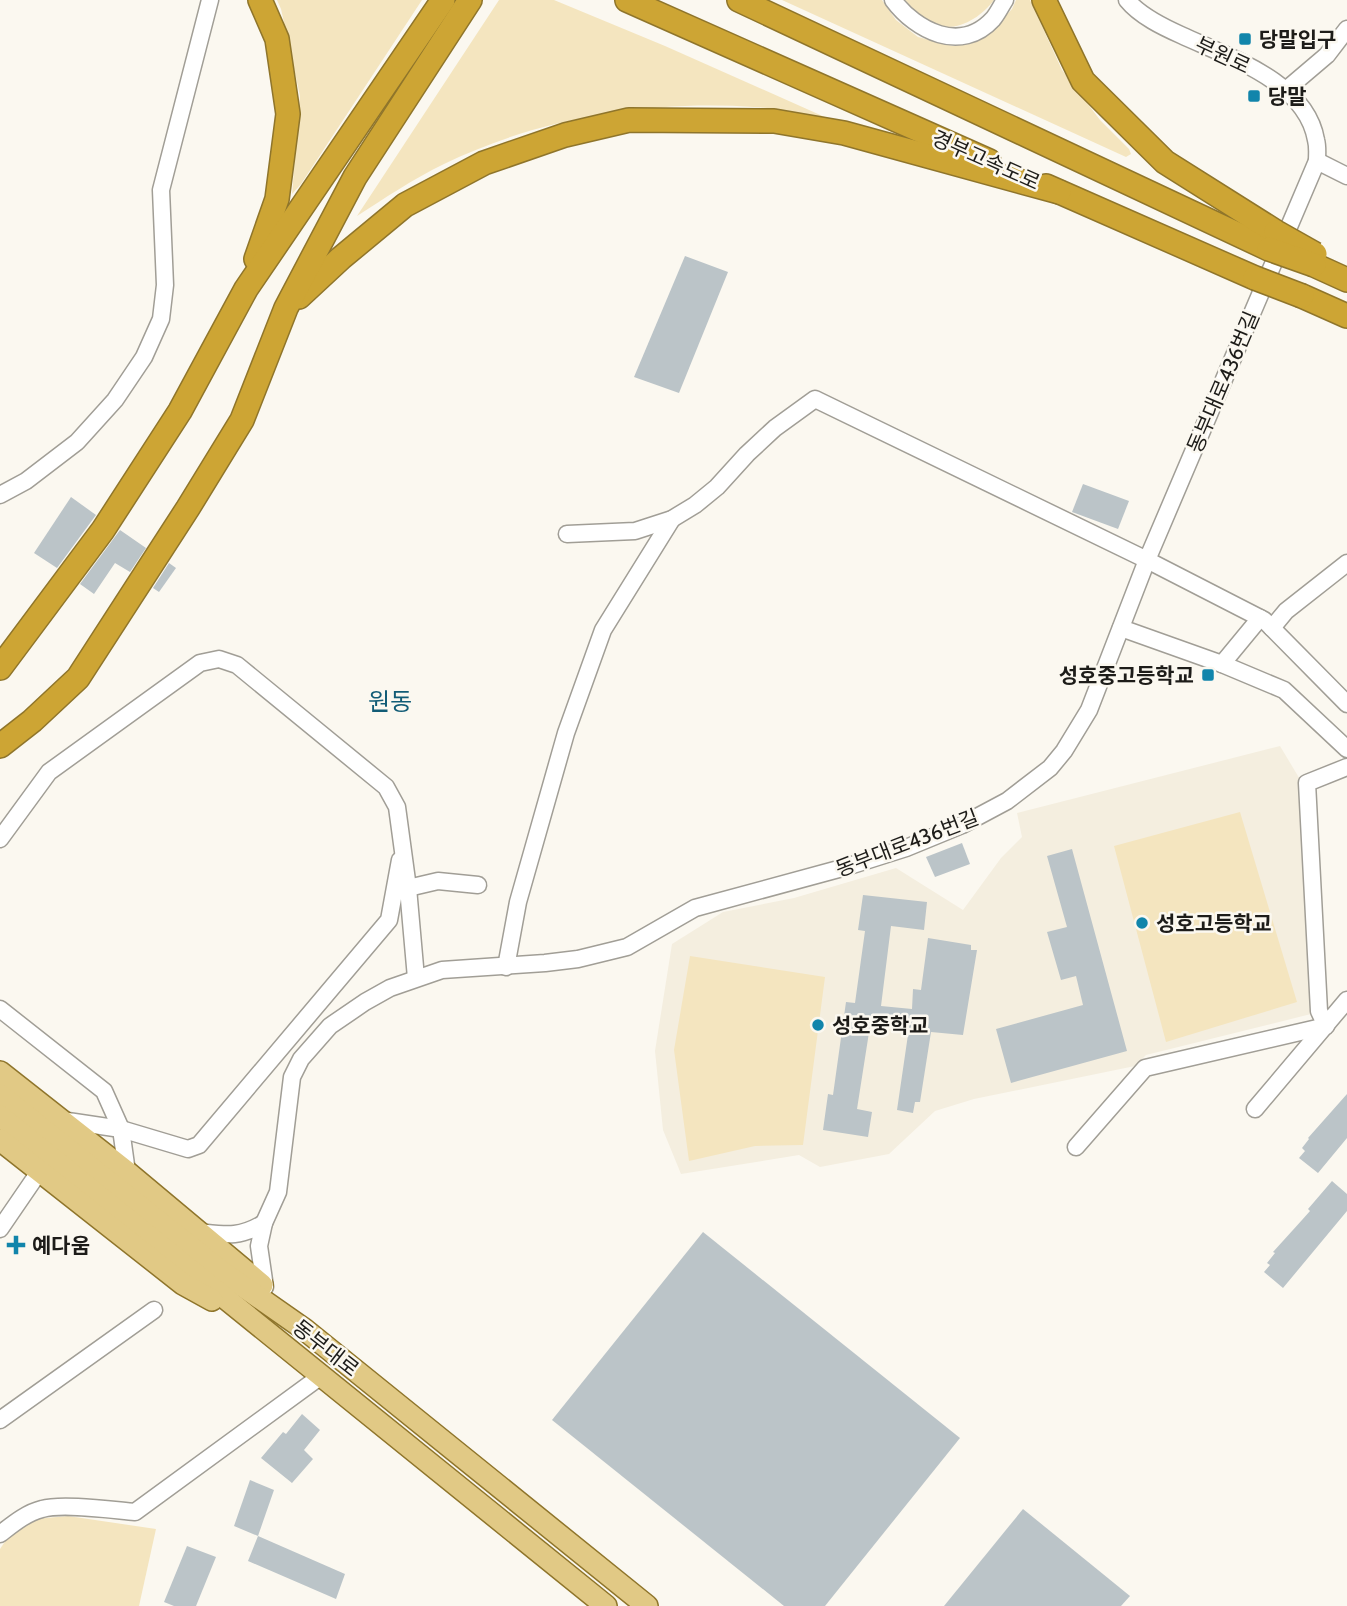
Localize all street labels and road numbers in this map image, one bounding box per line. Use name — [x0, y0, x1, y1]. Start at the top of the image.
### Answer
street label: 부원로 — [1191, 31, 1255, 79]
street label: 경부고속도로 — [928, 125, 1044, 195]
street label: 동부대로436번길 — [1182, 307, 1264, 457]
street label: 동부대로436번길 — [832, 804, 982, 882]
street label: 동부대로 — [288, 1314, 364, 1382]

